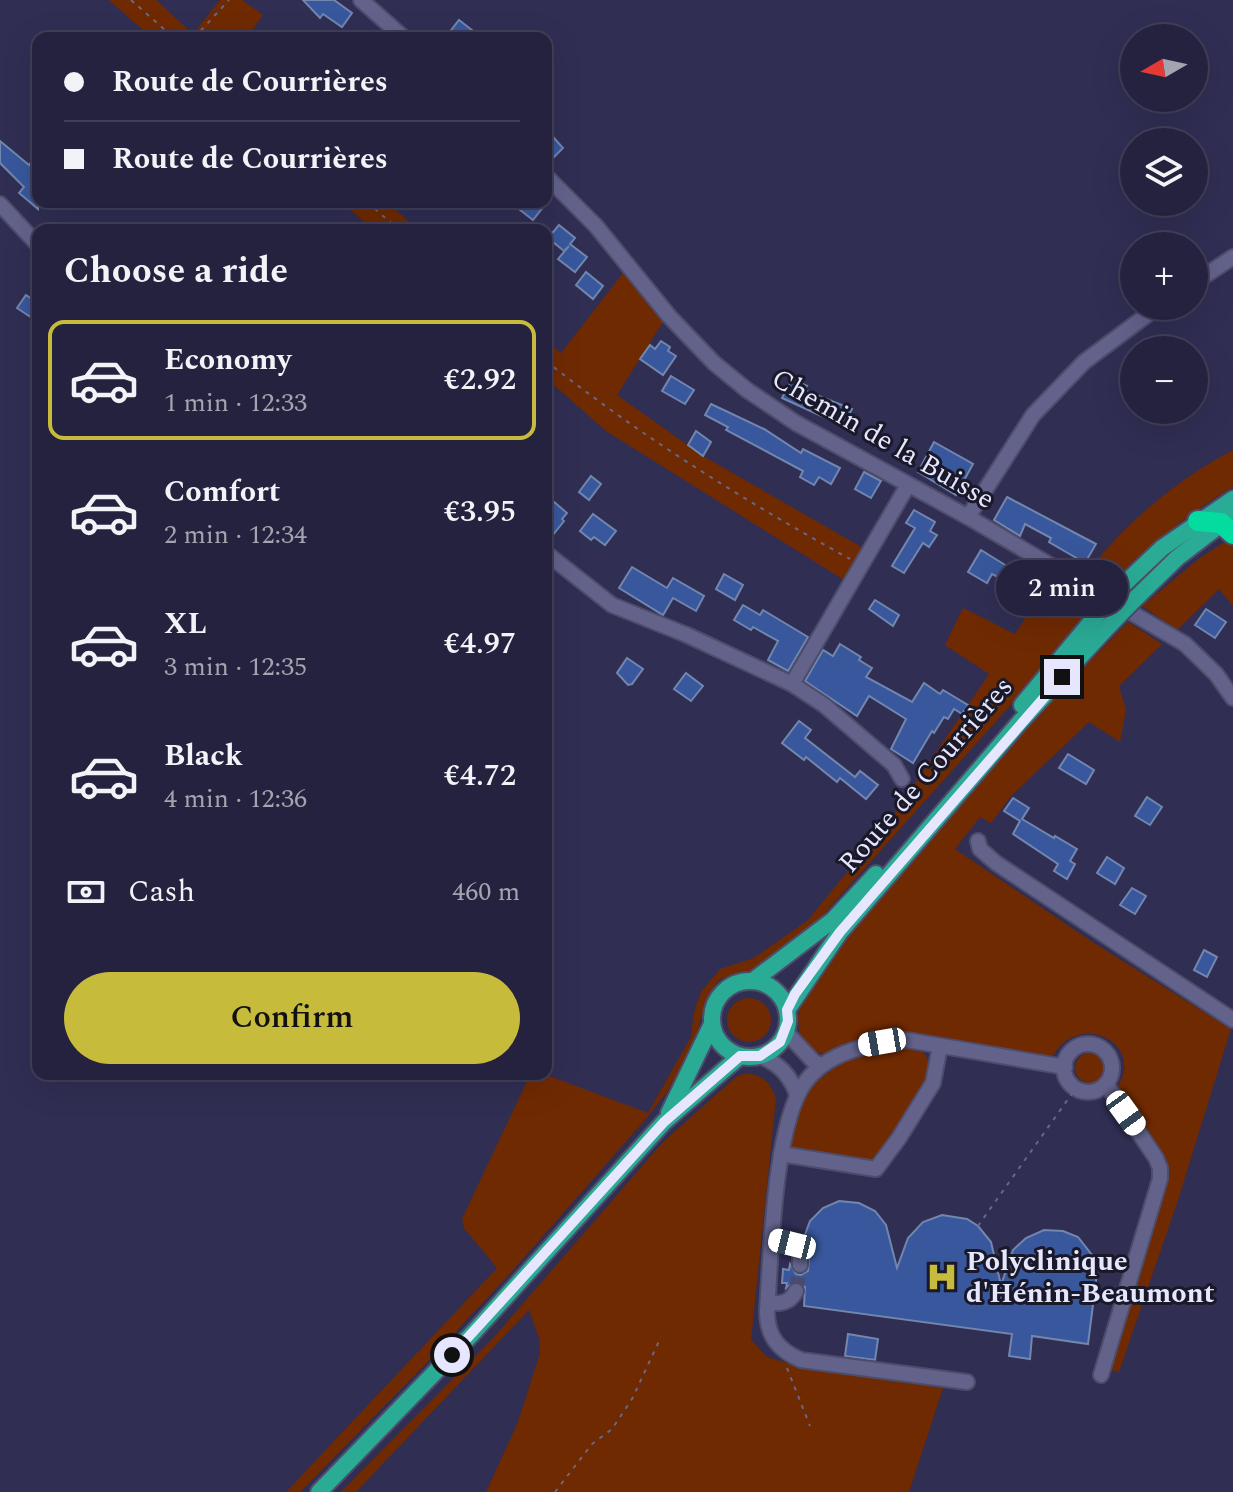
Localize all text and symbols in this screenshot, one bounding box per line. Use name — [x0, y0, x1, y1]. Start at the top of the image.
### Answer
north arrow — [1120, 24, 1208, 112]
map controls — [1120, 24, 1208, 424]
text: Route de Courrières — [112, 59, 388, 105]
button: layers — [1120, 128, 1208, 216]
text: Route de Courrières — [112, 136, 388, 182]
button: + — [1120, 232, 1208, 320]
text: Choose a ride — [64, 244, 288, 299]
button: − — [1120, 336, 1208, 424]
text: Economy — [164, 337, 291, 383]
icon: car — [68, 344, 140, 416]
text: €2.92 — [444, 357, 516, 403]
street label: Chemin de la Buisse — [763, 357, 1003, 521]
text: 1 min · 12:33 — [164, 383, 307, 423]
text: Comfort — [164, 469, 280, 515]
icon: car — [68, 476, 140, 548]
text: €3.95 — [444, 489, 516, 535]
text: 2 min · 12:34 — [164, 515, 307, 555]
callout: 2 min — [996, 561, 1128, 617]
text: 2 min — [1028, 568, 1096, 608]
text: XL — [164, 601, 207, 647]
icon: car — [68, 608, 140, 680]
text: €4.97 — [444, 621, 516, 667]
text: 3 min · 12:35 — [164, 647, 307, 687]
route end — [1044, 659, 1080, 695]
street label: Route de Courrières — [828, 667, 1024, 883]
text: Black — [164, 733, 243, 779]
icon: car — [68, 740, 140, 812]
text: €4.72 — [444, 753, 516, 799]
text: 4 min · 12:36 — [164, 779, 307, 819]
text: Cash — [128, 869, 195, 915]
icon: cash — [64, 870, 108, 914]
text: 460 m — [452, 872, 520, 912]
button: Confirm — [64, 972, 520, 1064]
car — [856, 1026, 908, 1058]
car — [1102, 1087, 1150, 1139]
car — [766, 1227, 818, 1261]
place label: Polyclinique d'Hénin-Beaumont — [966, 1240, 1215, 1315]
hospital icon: Polyclinique d'Hénin-Beaumont — [925, 1260, 959, 1294]
route start — [434, 1337, 470, 1373]

